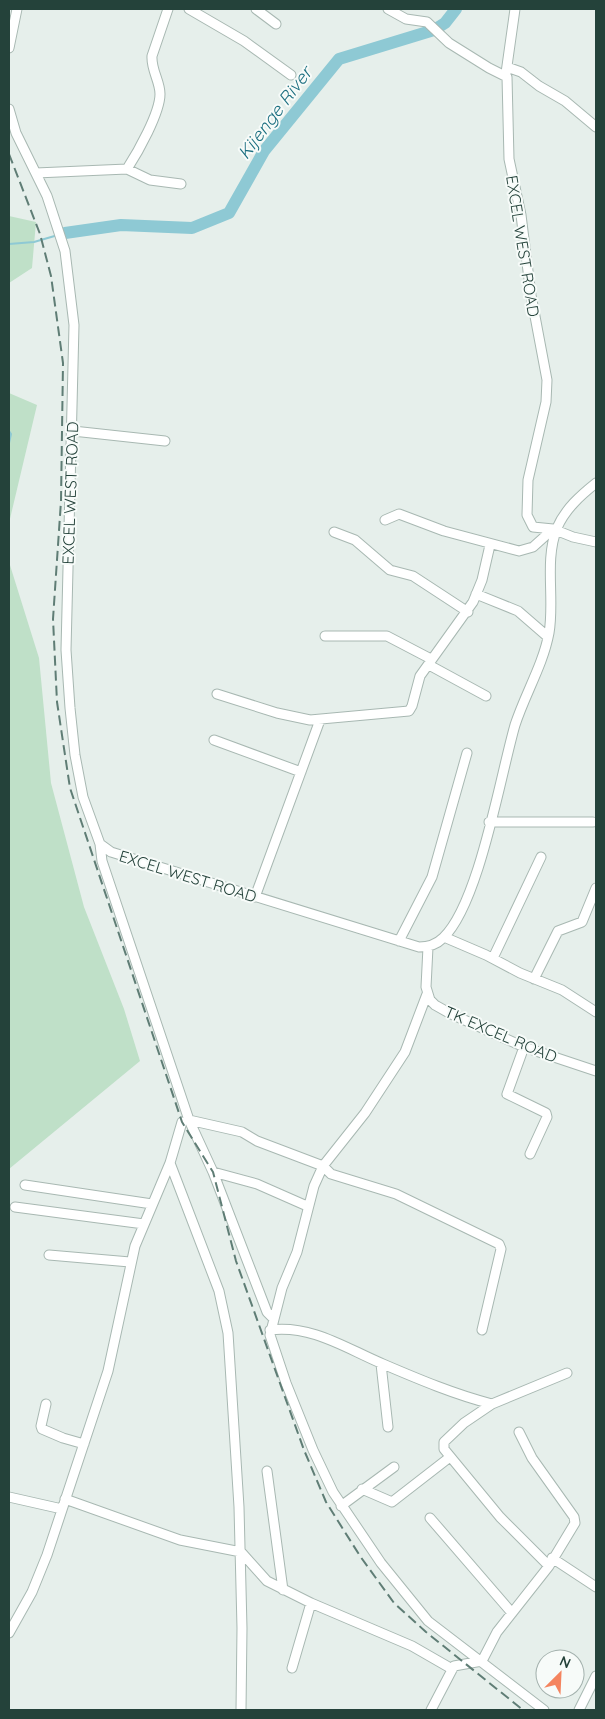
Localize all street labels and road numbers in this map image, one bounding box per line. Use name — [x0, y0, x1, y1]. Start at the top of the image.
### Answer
street label: EXCEL WEST ROAD — [502, 174, 544, 318]
street label: EXCEL WEST ROAD — [58, 421, 82, 565]
street label: EXCEL WEST ROAD — [117, 846, 259, 906]
street label: TK EXCEL ROAD — [442, 1001, 560, 1067]

